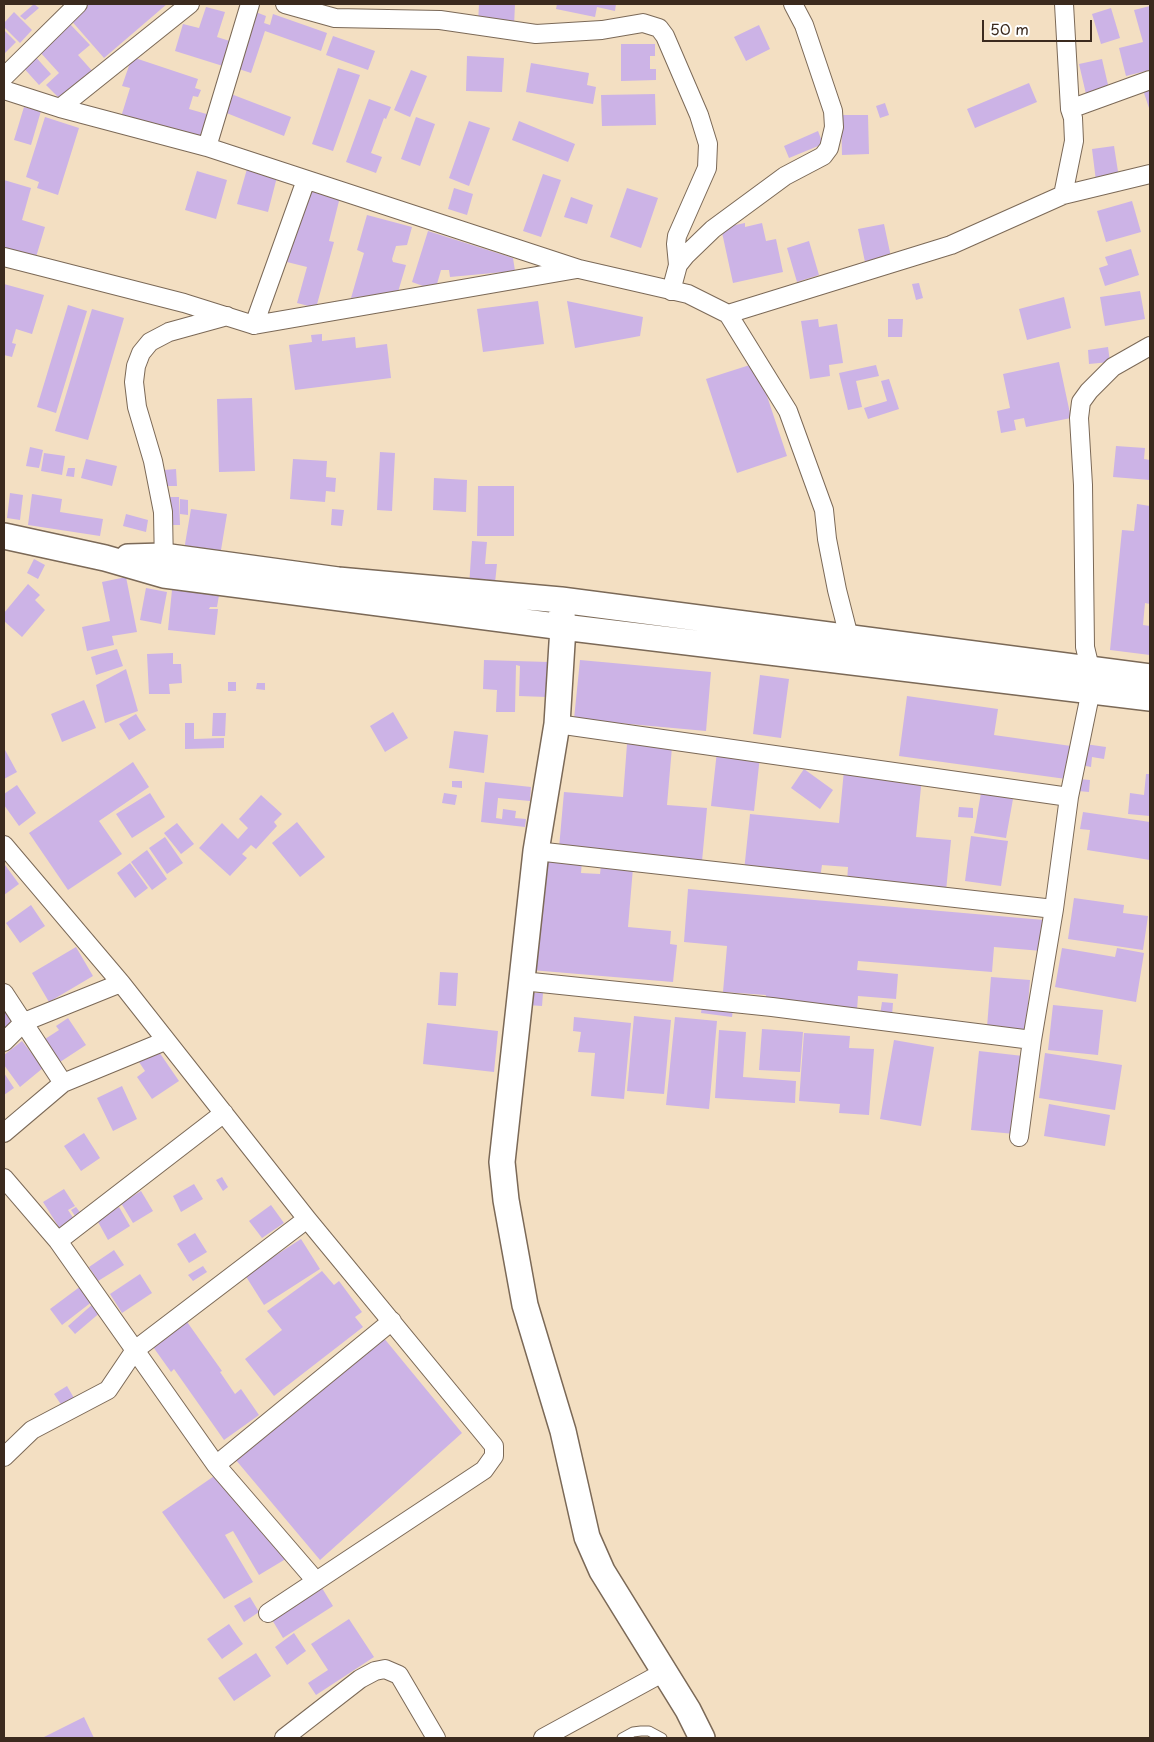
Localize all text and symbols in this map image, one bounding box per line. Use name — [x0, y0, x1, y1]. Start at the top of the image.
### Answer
scale bar — [984, 10, 1094, 42]
text: 50 m — [990, 17, 1029, 40]

